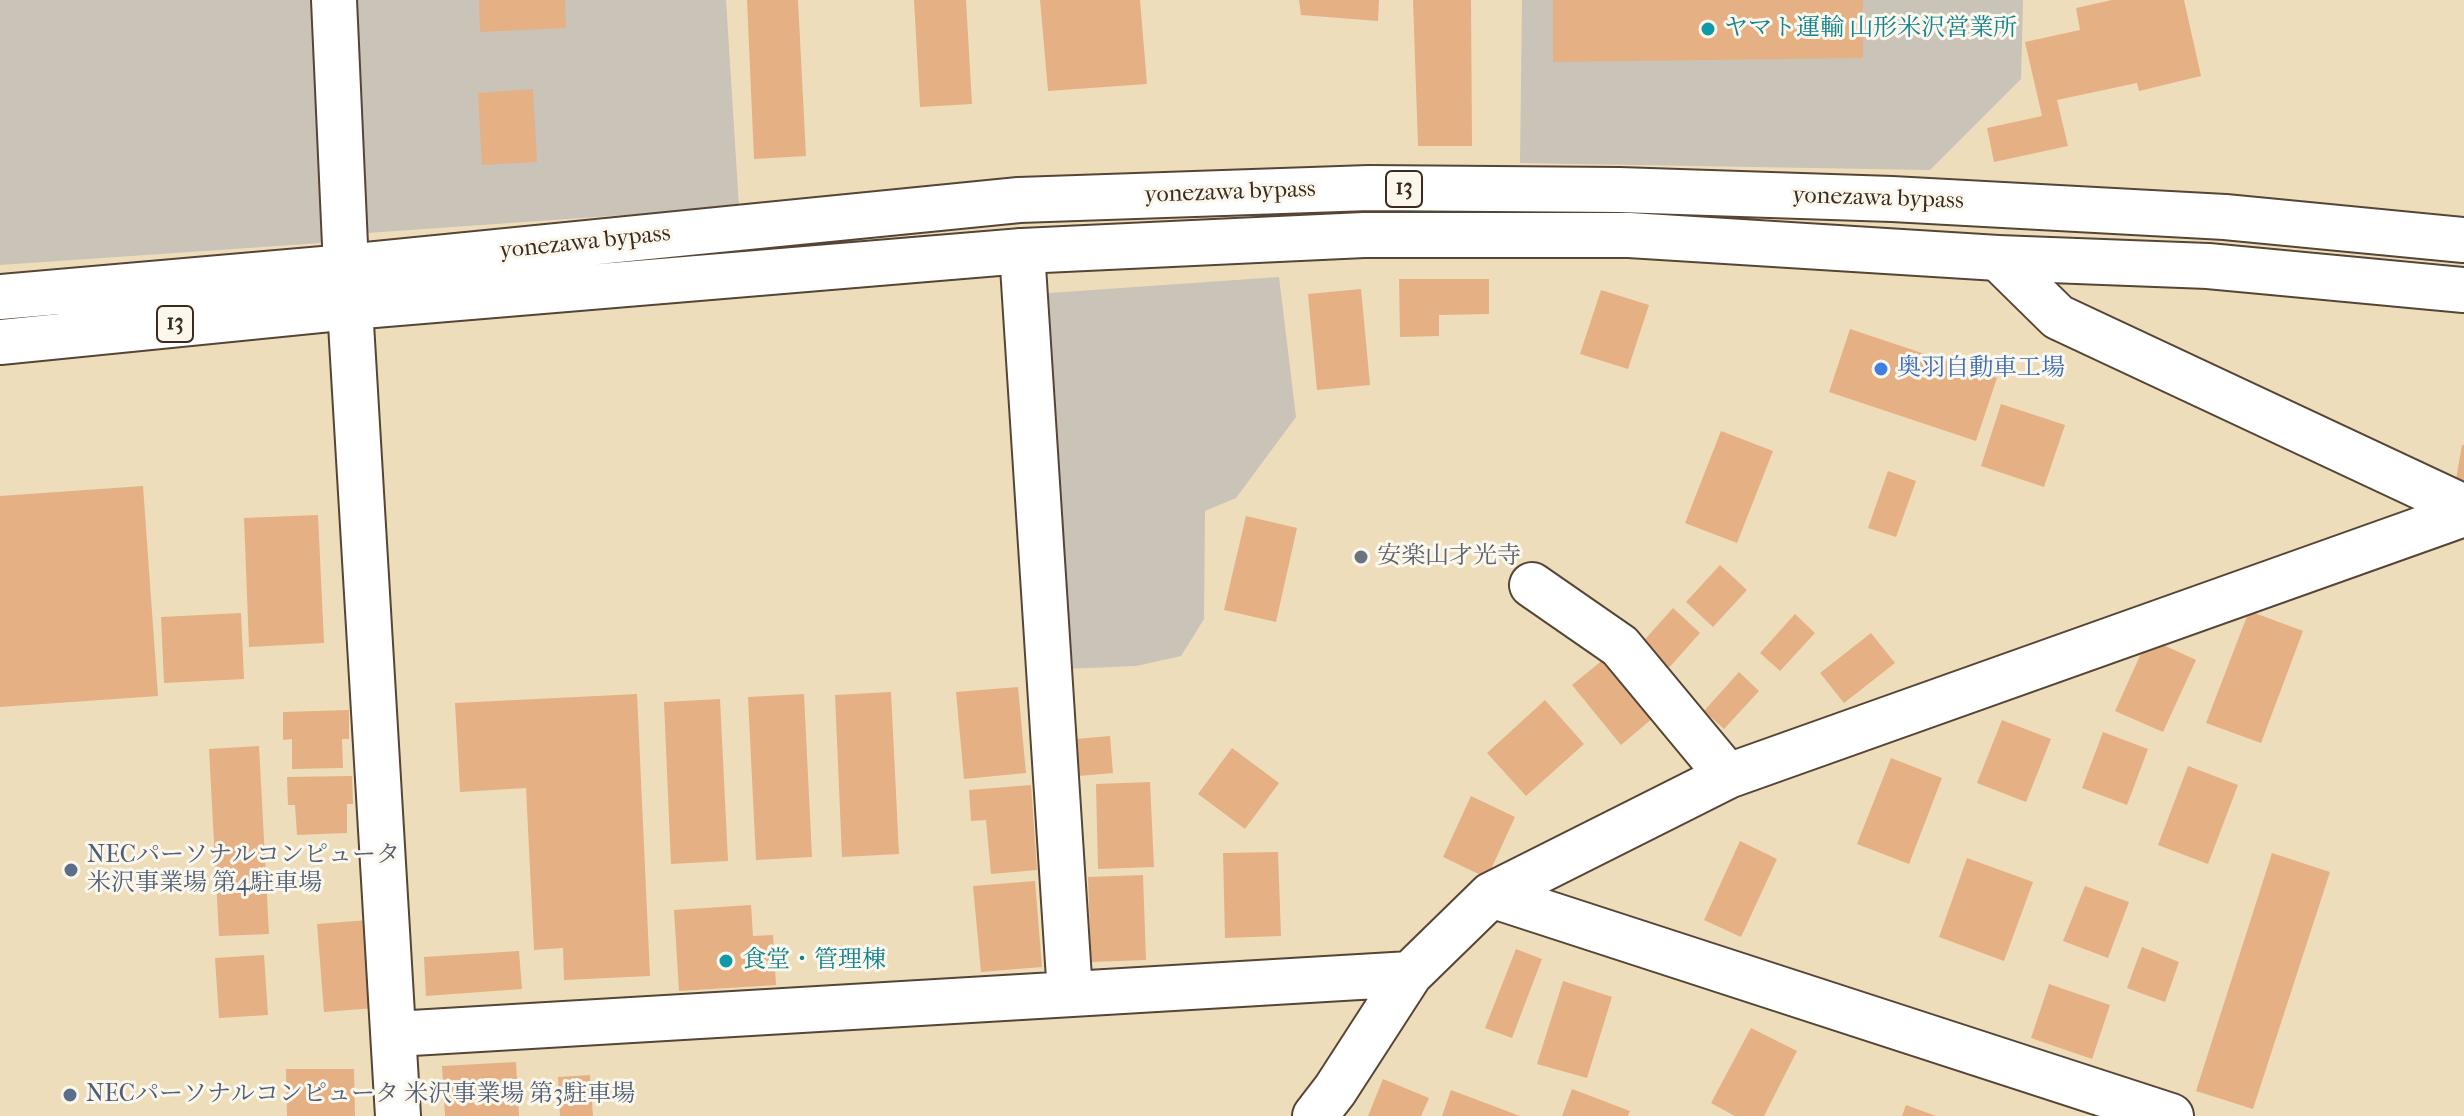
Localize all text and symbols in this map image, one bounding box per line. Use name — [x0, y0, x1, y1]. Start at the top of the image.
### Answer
place label: ヤマト運輸 山形米沢営業所 — [1724, 15, 2017, 43]
marker: ヤマト運輸 山形米沢営業所 — [1699, 20, 1717, 38]
road number: 13 — [1386, 171, 1422, 207]
street label: yonezawa bypass — [1144, 176, 1316, 210]
street label: yonezawa bypass — [1792, 182, 1964, 216]
street label: yonezawa bypass — [498, 220, 672, 266]
road number: 13 — [157, 306, 193, 342]
place label: 奥羽自動車工場 — [1897, 355, 2065, 383]
marker: 奥羽自動車工場 — [1872, 360, 1890, 378]
place label: 安楽山才光寺 — [1377, 543, 1521, 571]
marker: 安楽山才光寺 — [1352, 548, 1370, 566]
place label: NECパーソナルコンピュータ 米沢事業場 第4駐車場 — [87, 842, 400, 898]
marker: NECパーソナルコンピュータ 米沢事業場 第4駐車場 — [62, 861, 80, 879]
place label: 食堂・管理棟 — [742, 947, 886, 975]
marker: 食堂・管理棟 — [717, 952, 735, 970]
place label: NECパーソナルコンピュータ 米沢事業場 第3駐車場 — [86, 1081, 635, 1109]
marker: NECパーソナルコンピュータ 米沢事業場 第3駐車場 — [61, 1086, 79, 1104]

